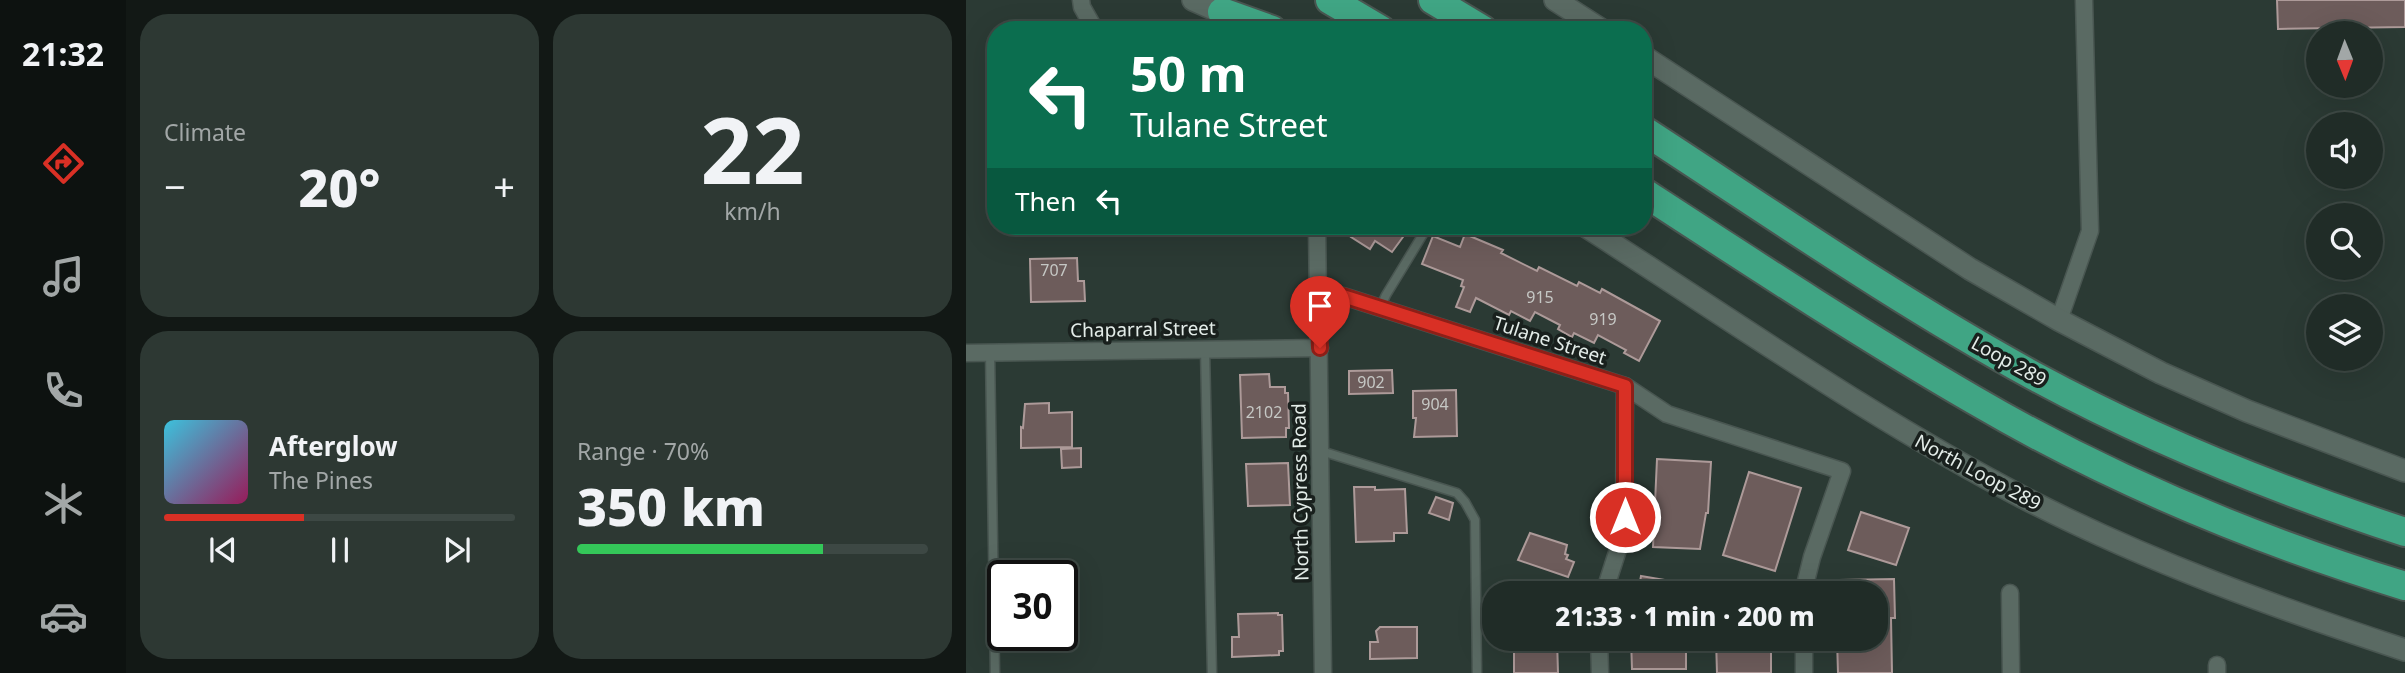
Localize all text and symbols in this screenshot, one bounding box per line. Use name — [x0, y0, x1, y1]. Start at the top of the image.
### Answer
north arrow — [2306, 21, 2384, 98]
map controls — [2306, 21, 2383, 371]
text: 21:32 — [22, 32, 104, 75]
text: 50 m — [1130, 40, 1247, 106]
icon: left — [1015, 49, 1106, 140]
text: 22 — [700, 87, 805, 211]
text: Tulane Street — [1130, 103, 1328, 146]
button: sound — [2306, 112, 2383, 189]
text: Climate — [164, 116, 246, 148]
icon: directions — [39, 139, 88, 188]
text: 20° — [298, 151, 381, 222]
text: − — [164, 160, 186, 212]
text: + — [493, 160, 515, 212]
icon: left — [1090, 182, 1128, 220]
text: Then — [1015, 183, 1076, 219]
text: km/h — [724, 195, 781, 227]
button: search — [2306, 203, 2383, 280]
icon: music — [39, 252, 88, 301]
house number: 707 — [1040, 259, 1068, 281]
pin — [1290, 276, 1350, 348]
house number: 915 — [1526, 286, 1554, 308]
icon: arrive — [1301, 287, 1339, 325]
button: layers — [2306, 294, 2383, 371]
house number: 919 — [1589, 308, 1617, 330]
street label: Tulane Street — [1490, 310, 1610, 371]
street label: Chaparral Street — [1070, 315, 1216, 343]
street label: Loop 289 — [1967, 330, 2051, 392]
icon: phone — [39, 366, 88, 415]
house number: 902 — [1357, 371, 1385, 393]
house number: 904 — [1421, 393, 1449, 415]
house number: 2102 — [1246, 401, 1282, 423]
street label: North Cypress Road — [1285, 403, 1315, 581]
text: Afterglow — [269, 428, 397, 464]
street label: North Loop 289 — [1910, 428, 2046, 516]
text: Range · 70% — [577, 435, 709, 467]
text: The Pines — [269, 464, 373, 496]
text: 350 km — [577, 470, 765, 541]
icon: climate — [39, 479, 88, 528]
position arrow — [1588, 480, 1662, 554]
icon: previous — [204, 531, 242, 569]
icon: pause — [321, 531, 359, 569]
icon: next — [438, 531, 476, 569]
speed limit sign: 30 — [987, 560, 1078, 651]
icon: car — [39, 592, 88, 641]
text: 21:33 · 1 min · 200 m — [1555, 598, 1815, 634]

